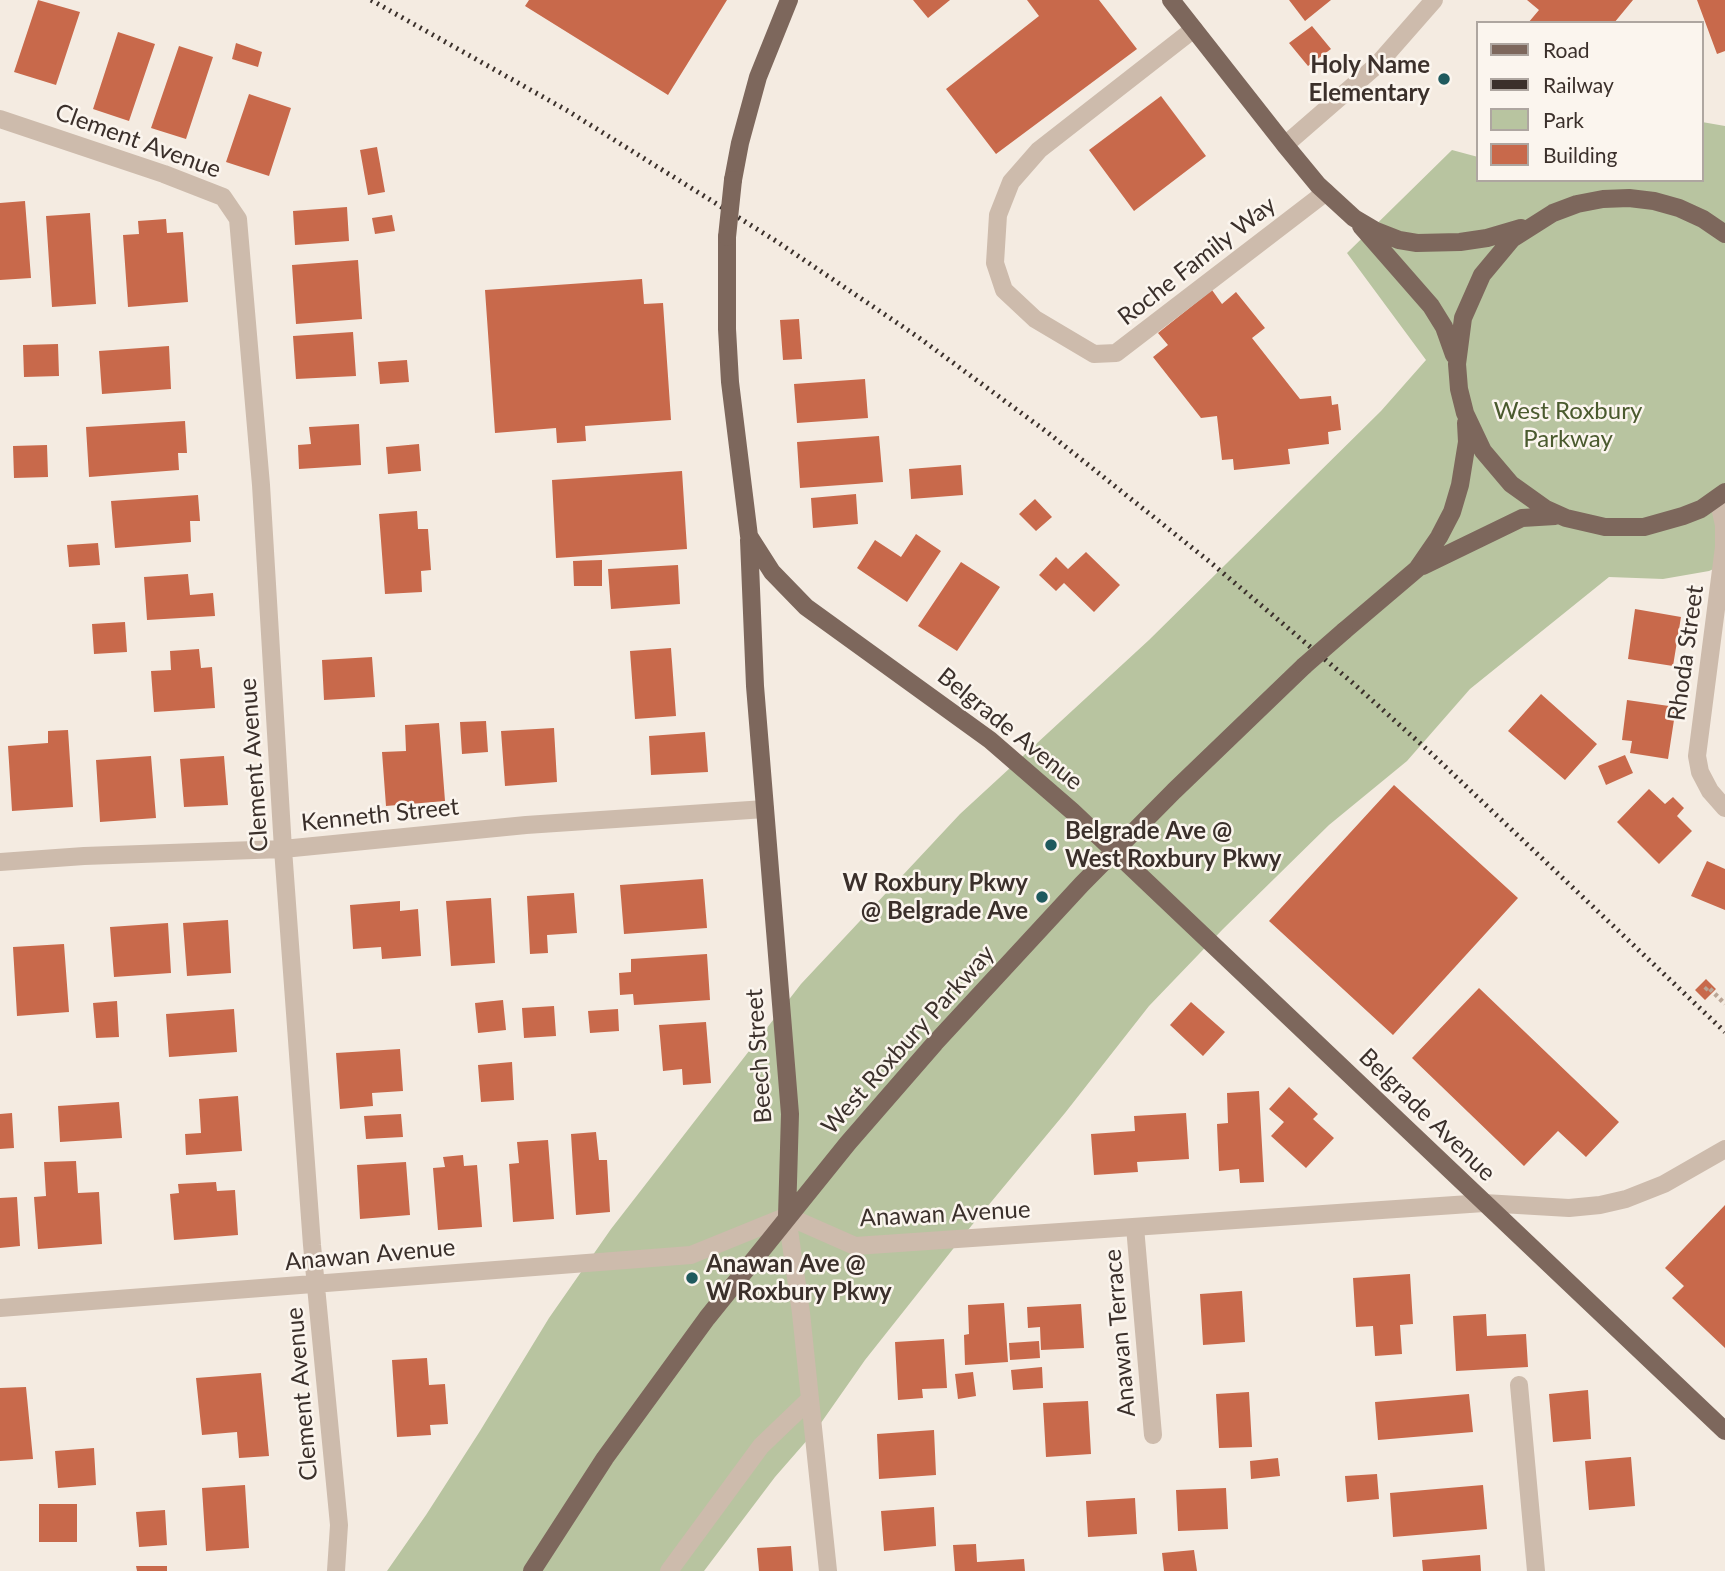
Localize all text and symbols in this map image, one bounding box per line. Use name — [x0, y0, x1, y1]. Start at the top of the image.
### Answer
legend — [1476, 21, 1704, 182]
text: Road — [1543, 37, 1590, 62]
place label: Holy Name Elementary — [1308, 51, 1430, 107]
marker: Holy Name Elementary — [1436, 71, 1452, 87]
text: Railway — [1543, 72, 1614, 97]
street label: Clement Avenue — [51, 98, 225, 184]
text: Park — [1543, 107, 1584, 132]
text: Building — [1543, 142, 1618, 167]
street label: Roche Family Way — [1112, 190, 1282, 332]
park label: West Roxbury Parkway — [1494, 397, 1642, 453]
street label: Rhoda Street — [1662, 583, 1710, 723]
street label: Belgrade Avenue — [932, 662, 1088, 796]
street label: Clement Avenue — [234, 677, 274, 853]
street label: Kenneth Street — [300, 792, 460, 838]
place label: Belgrade Ave @ West Roxbury Pkwy — [1065, 817, 1281, 873]
marker: Belgrade Ave @ West Roxbury Pkwy — [1043, 837, 1059, 853]
place label: W Roxbury Pkwy @ Belgrade Ave — [842, 869, 1028, 925]
marker: W Roxbury Pkwy @ Belgrade Ave — [1034, 889, 1050, 905]
street label: West Roxbury Parkway — [816, 940, 1000, 1140]
street label: Beech Street — [740, 988, 778, 1124]
street label: Belgrade Avenue — [1353, 1043, 1501, 1187]
street label: Anawan Avenue — [859, 1195, 1031, 1233]
street label: Anawan Avenue — [284, 1233, 456, 1277]
street label: Anawan Terrace — [1098, 1248, 1142, 1418]
place label: Anawan Ave @ W Roxbury Pkwy — [706, 1250, 892, 1306]
marker: Anawan Ave @ W Roxbury Pkwy — [684, 1270, 700, 1286]
street label: Clement Avenue — [280, 1306, 324, 1482]

